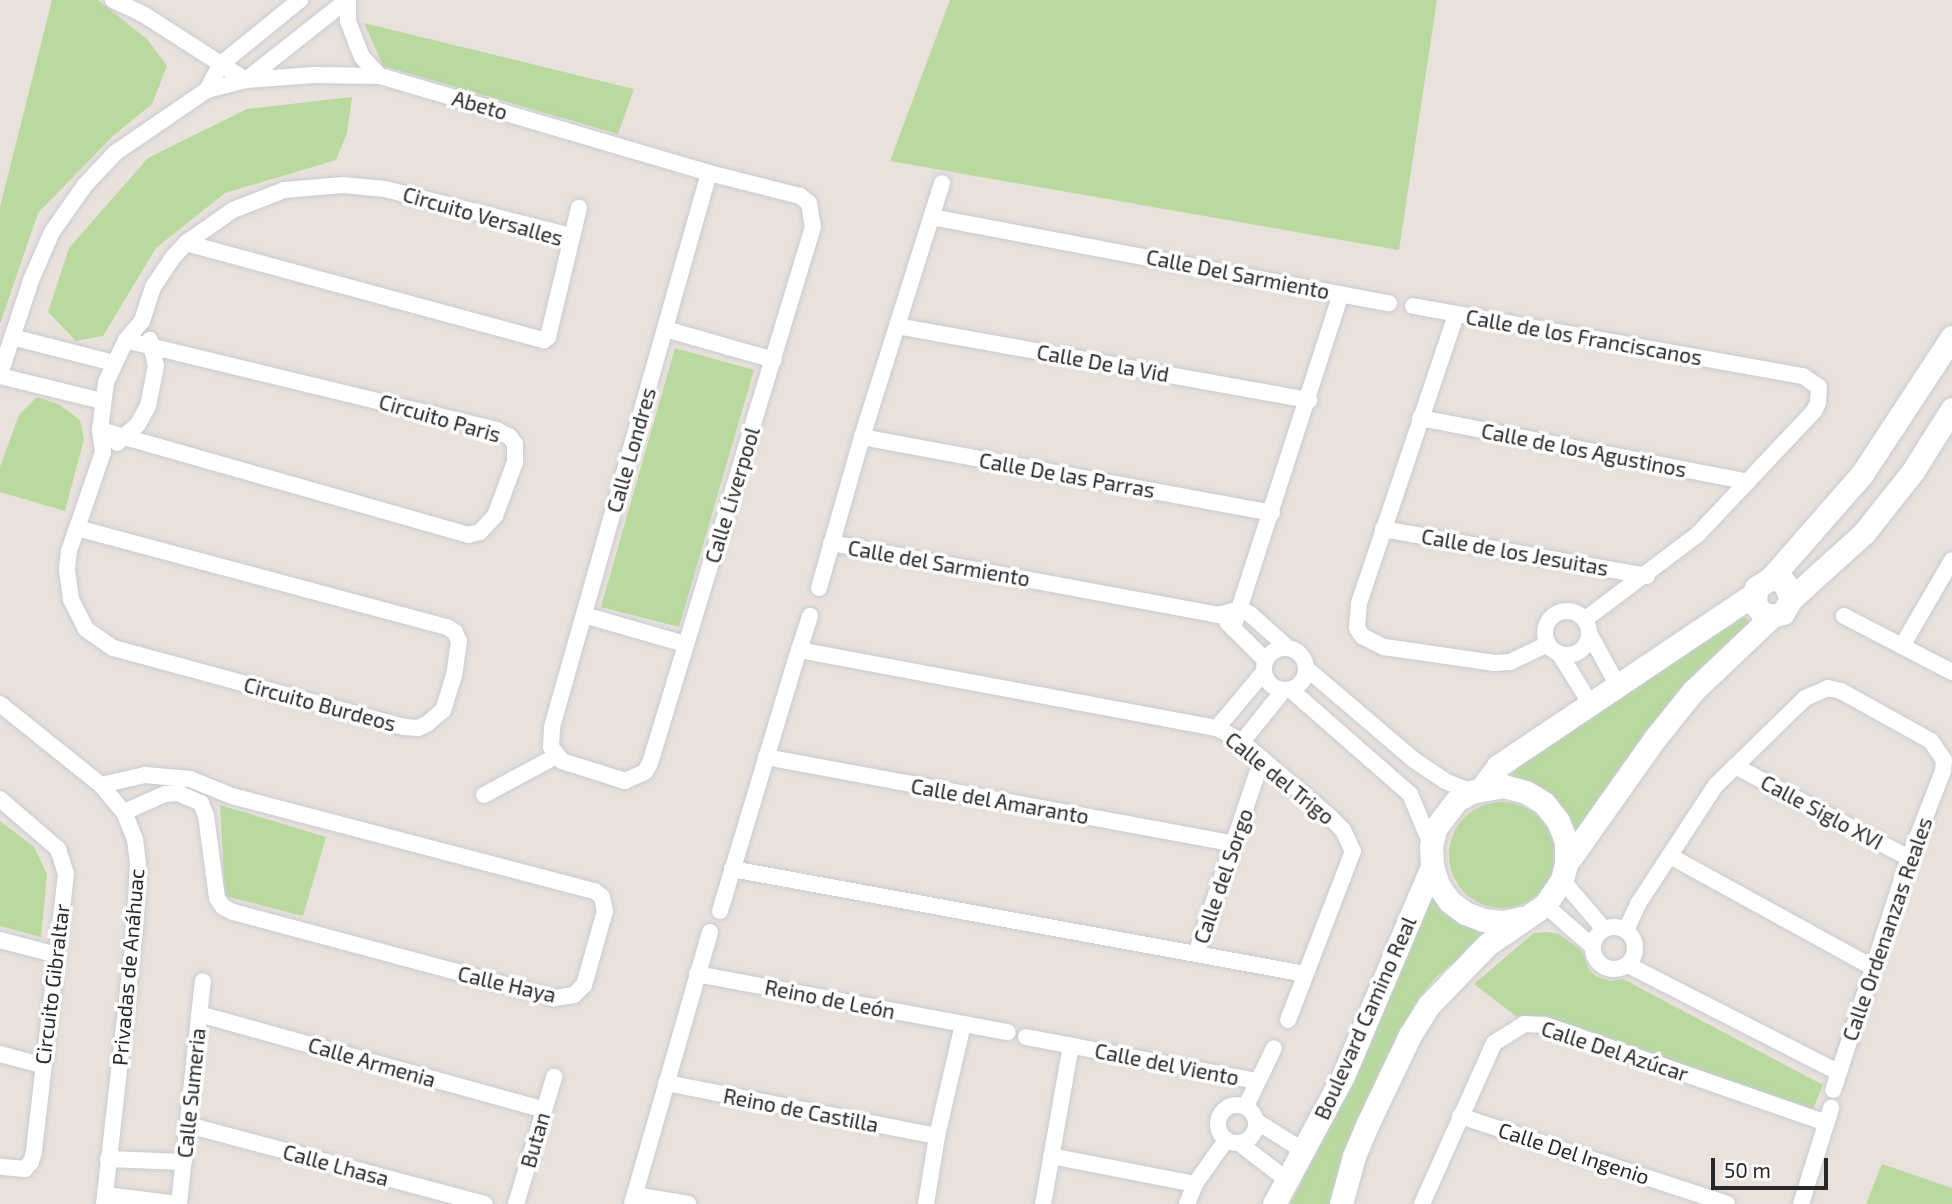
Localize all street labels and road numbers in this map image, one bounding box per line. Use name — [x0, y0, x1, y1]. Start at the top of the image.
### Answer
street label: Abeto — [449, 85, 511, 125]
street label: Circuito Versalles — [400, 181, 566, 251]
street label: Calle Del Sarmiento — [1144, 244, 1332, 304]
street label: Calle de los Franciscanos — [1464, 304, 1704, 370]
street label: Calle De la Vid — [1035, 339, 1171, 387]
street label: Calle Londres — [601, 385, 661, 515]
street label: Circuito Paris — [376, 389, 504, 447]
street label: Calle de los Agustinos — [1479, 418, 1689, 482]
street label: Calle Liverpool — [699, 424, 765, 566]
street label: Calle De las Parras — [977, 447, 1157, 503]
street label: Calle de los Jesuitas — [1419, 523, 1611, 581]
street label: Calle del Sarmiento — [846, 535, 1032, 591]
street label: Circuito Burdeos — [241, 672, 399, 736]
street label: Calle del Trigo — [1220, 726, 1340, 830]
street label: Calle Siglo XVI — [1757, 769, 1887, 855]
street label: Calle del Amaranto — [909, 773, 1091, 829]
street label: Calle del Sorgo — [1188, 805, 1258, 947]
street label: Calle Ordenanzas Reales — [1837, 814, 1937, 1044]
street label: Privadas de Anáhuac — [107, 867, 149, 1067]
street label: Circuito Gibraltar — [30, 902, 74, 1066]
street label: Boulevard Camino Real — [1309, 913, 1421, 1123]
street label: Calle Haya — [455, 960, 559, 1008]
street label: Reino de León — [763, 974, 897, 1024]
street label: Calle Del Azúcar — [1538, 1015, 1692, 1087]
street label: Calle Sumeria — [172, 1027, 210, 1159]
street label: Calle Armenia — [305, 1032, 439, 1092]
street label: Calle del Viento — [1092, 1038, 1242, 1090]
street label: Reino de Castilla — [721, 1083, 881, 1137]
street label: Butan — [515, 1109, 555, 1171]
street label: Calle Del Ingenio — [1495, 1117, 1653, 1189]
street label: Calle Lhasa — [280, 1139, 392, 1191]

